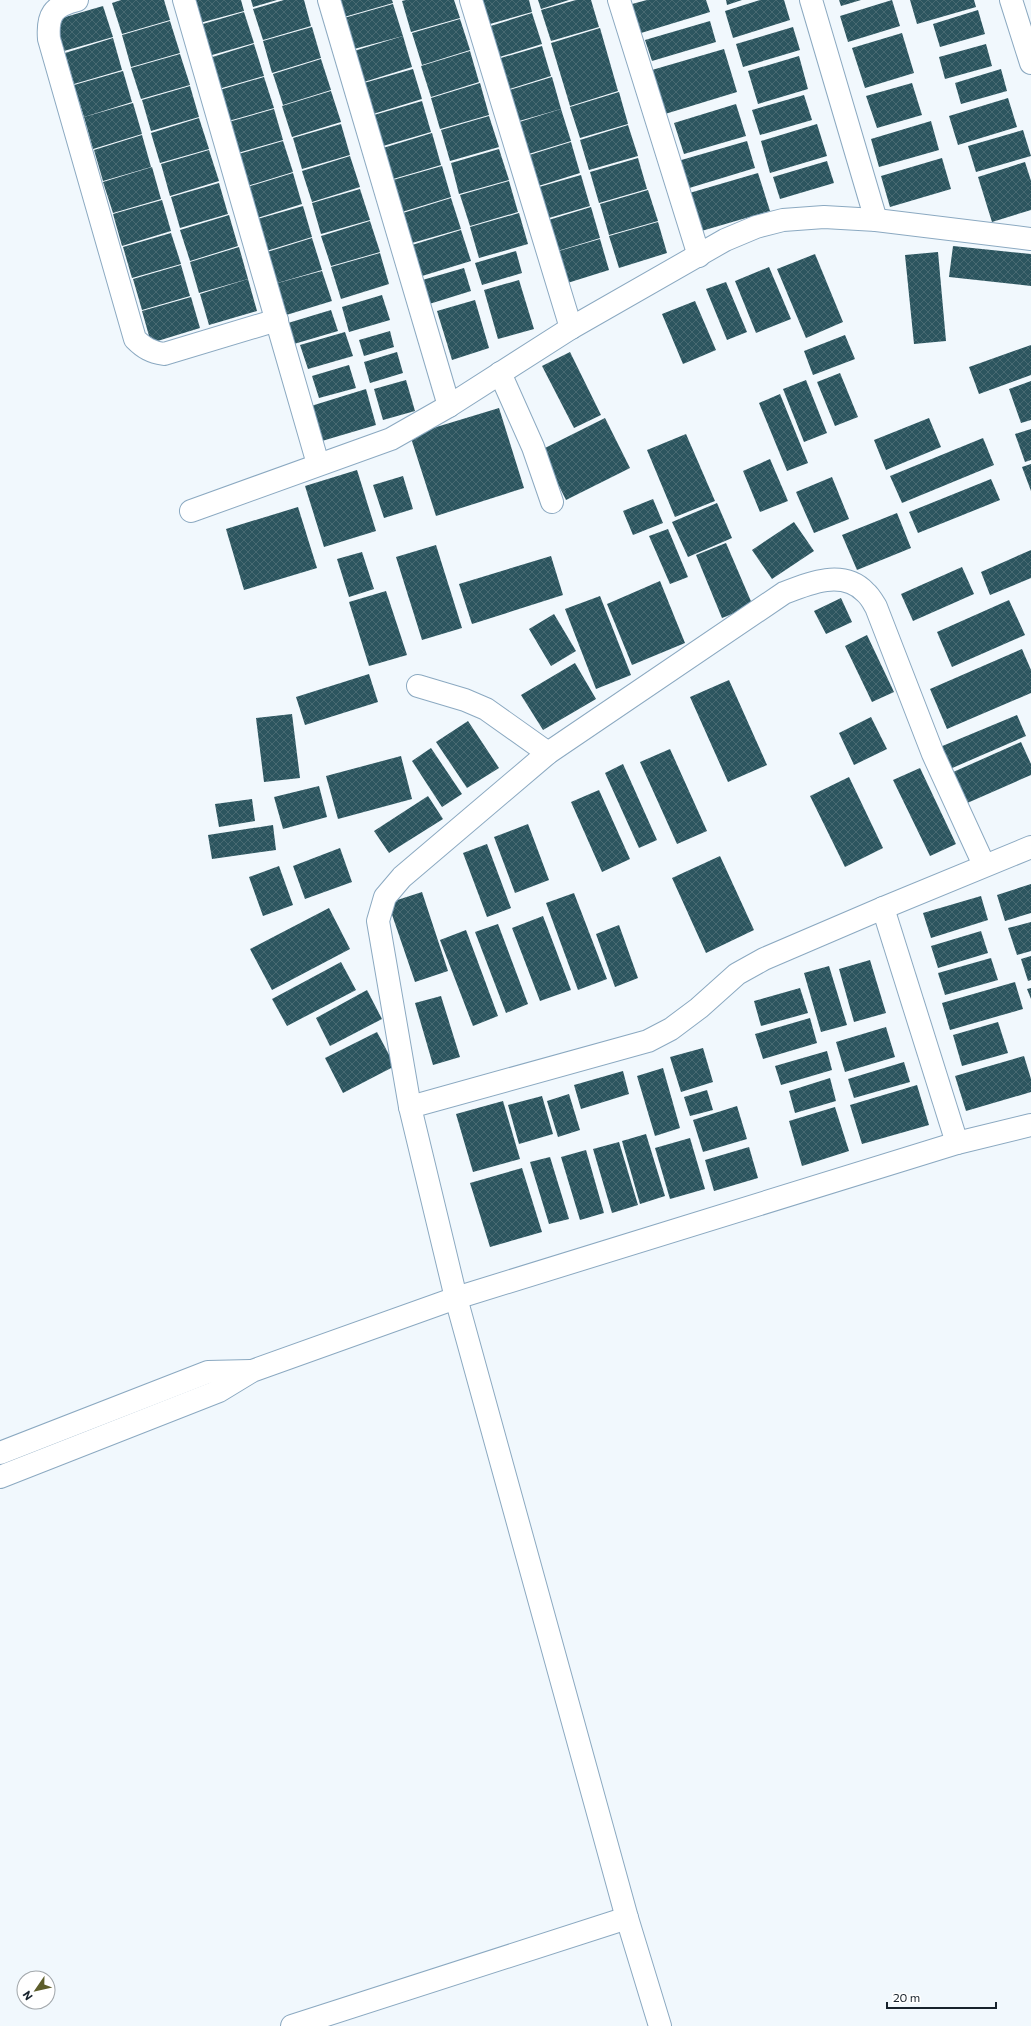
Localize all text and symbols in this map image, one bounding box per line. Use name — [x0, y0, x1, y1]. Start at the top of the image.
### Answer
north arrow — [16, 1970, 56, 2010]
scale bar — [887, 1984, 996, 2010]
text: N — [20, 1989, 35, 2003]
text: 20 m — [893, 1990, 920, 2004]

